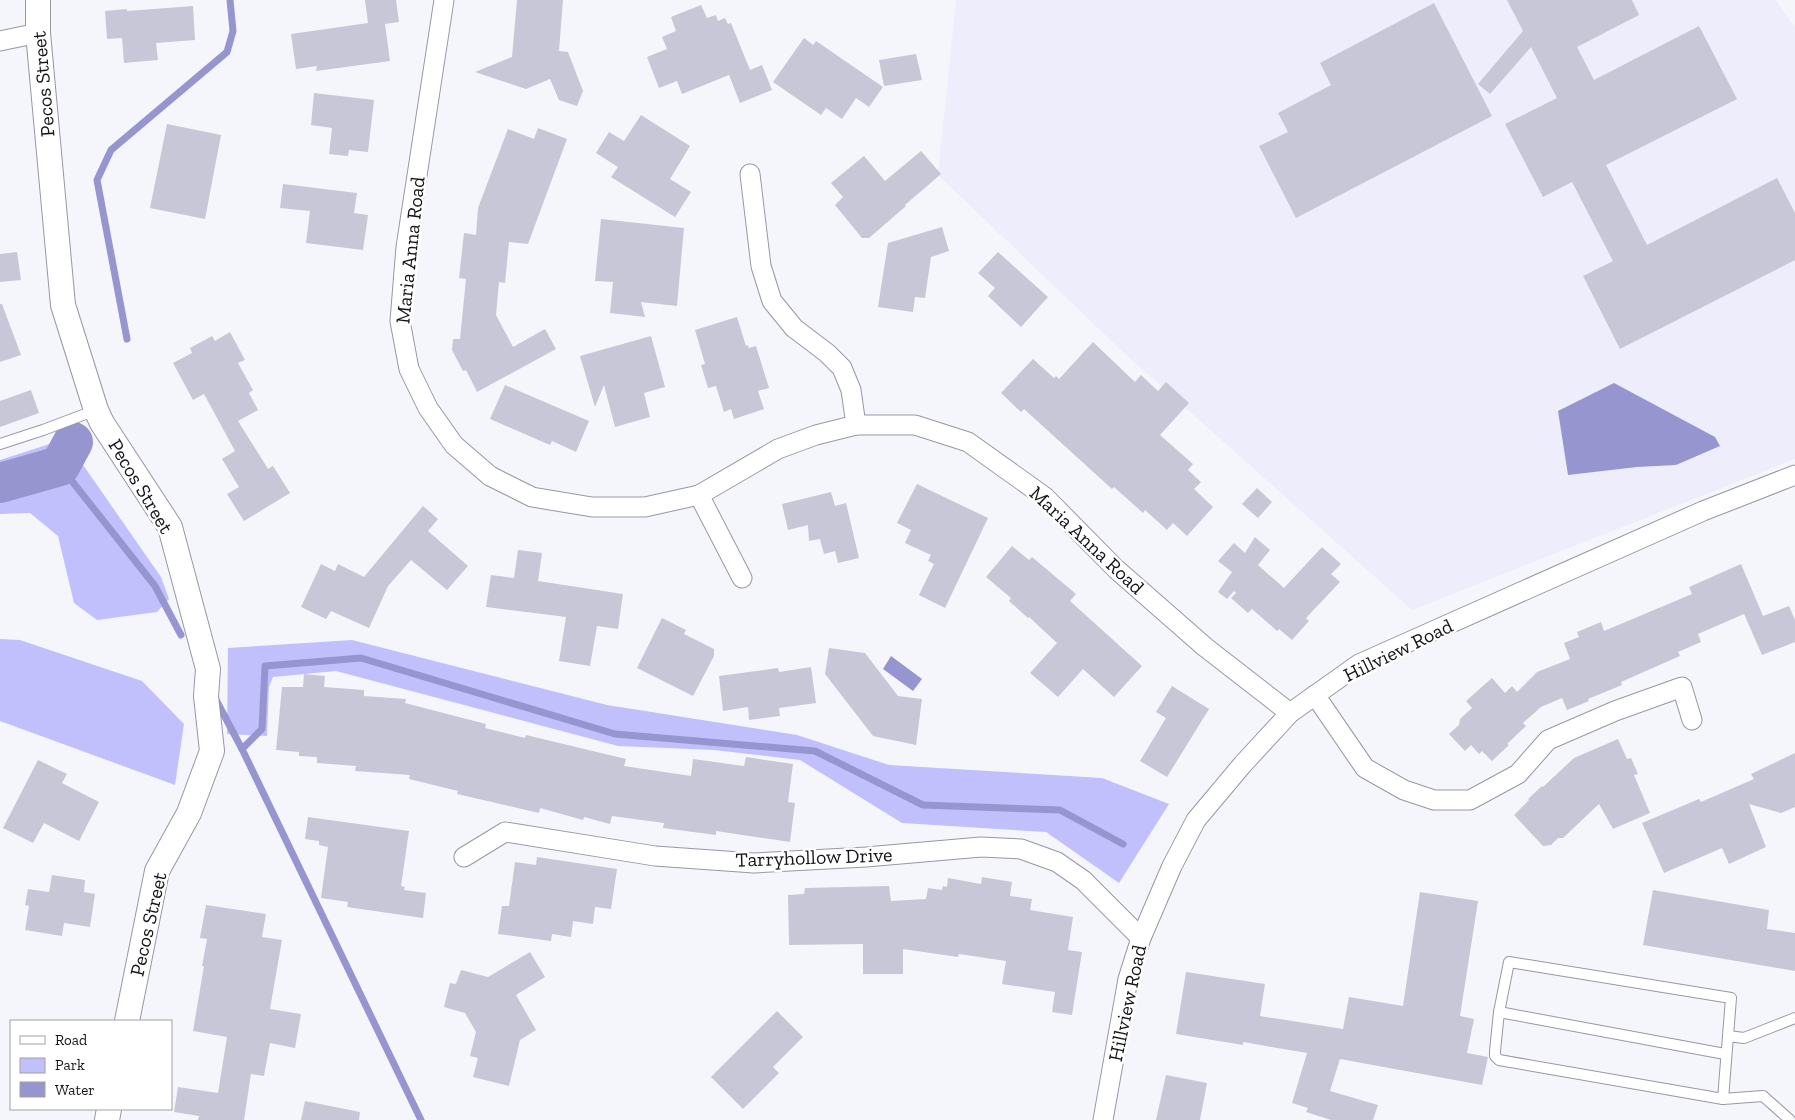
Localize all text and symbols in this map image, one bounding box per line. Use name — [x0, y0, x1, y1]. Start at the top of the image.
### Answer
street label: Pecos Street — [26, 30, 60, 138]
street label: Maria Anna Road — [390, 175, 430, 325]
street label: Pecos Street — [103, 434, 179, 538]
street label: Maria Anna Road — [1025, 481, 1149, 599]
street label: Hillview Road — [1339, 613, 1457, 687]
street label: Tarryhollow Drive — [735, 842, 893, 872]
street label: Pecos Street — [124, 869, 172, 978]
street label: Hillview Road — [1103, 943, 1151, 1063]
legend — [10, 1020, 172, 1110]
text: Road — [55, 1031, 88, 1049]
text: Park — [55, 1056, 85, 1074]
text: Water — [55, 1081, 95, 1099]

